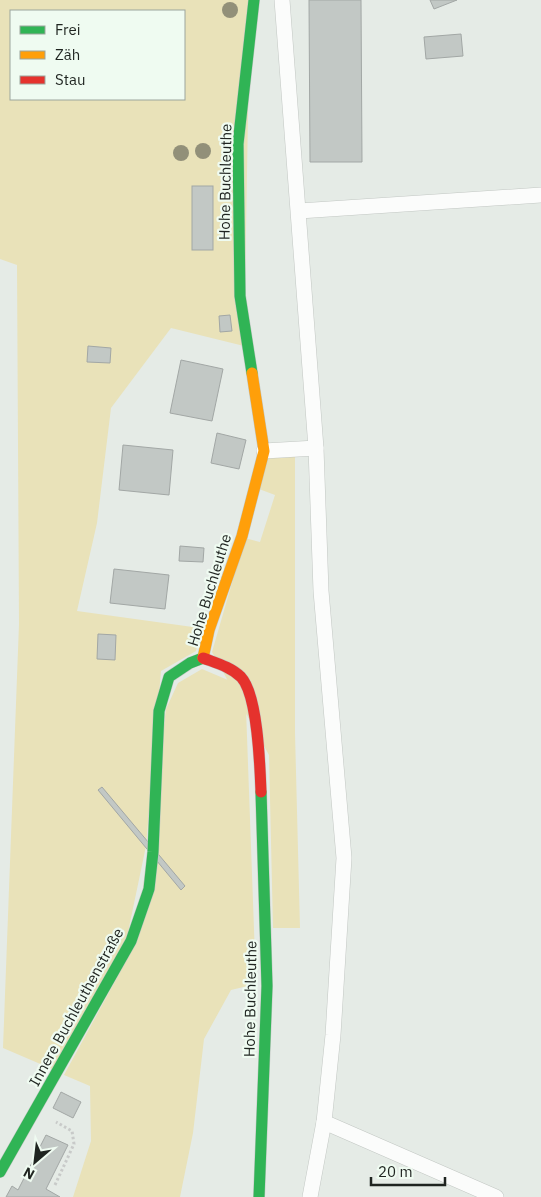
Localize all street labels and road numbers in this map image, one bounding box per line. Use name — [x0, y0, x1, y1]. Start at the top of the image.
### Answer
street label: Hohe Buchleuthe — [214, 124, 236, 240]
street label: Hohe Buchleuthe — [183, 531, 235, 649]
street label: Innere Buchleuthenstraße — [25, 925, 127, 1089]
street label: Hohe Buchleuthe — [239, 941, 261, 1057]

